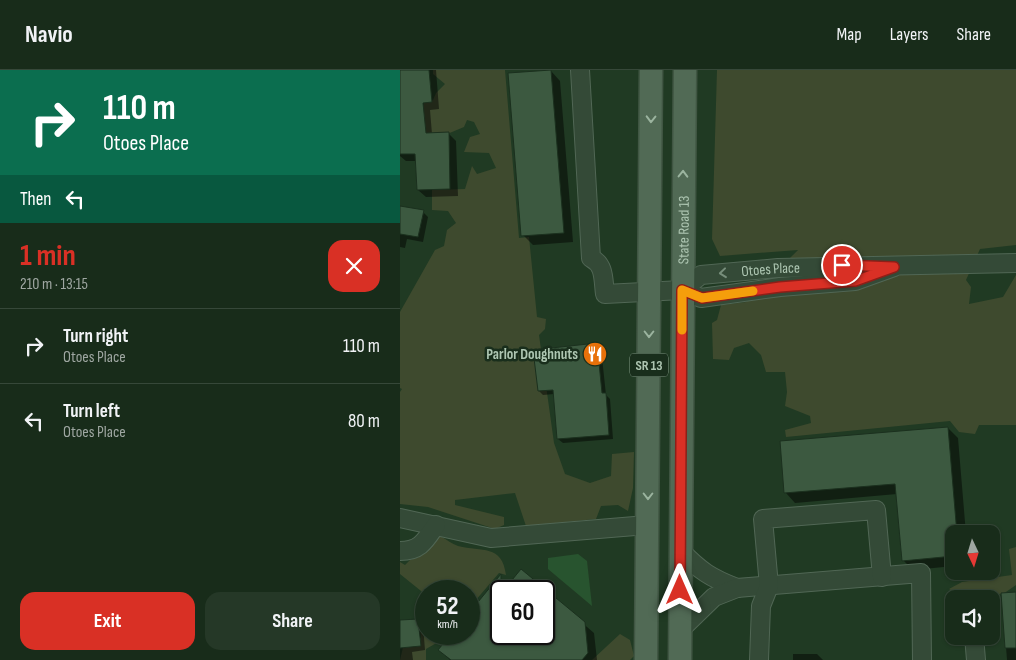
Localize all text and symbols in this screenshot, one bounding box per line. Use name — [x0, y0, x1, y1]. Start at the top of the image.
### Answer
text: Navio — [25, 20, 73, 49]
text: Map — [837, 24, 862, 45]
text: Layers — [890, 24, 929, 45]
text: Share — [957, 24, 991, 45]
text: 110 m — [103, 87, 176, 130]
icon: right — [20, 90, 85, 155]
one-way arrow — [646, 115, 656, 123]
text: Otoes Place — [103, 130, 189, 157]
one-way arrow — [678, 170, 689, 178]
icon: left — [61, 185, 89, 213]
text: Then — [20, 188, 51, 211]
street label: State Road 13 — [674, 196, 694, 264]
text: 1 min — [20, 238, 76, 274]
button: close — [328, 240, 380, 292]
pin — [821, 244, 863, 286]
icon: arrive — [828, 251, 856, 279]
street label: Otoes Place — [740, 259, 800, 281]
one-way arrow — [719, 267, 727, 278]
text: 210 m · 13:15 — [20, 275, 88, 294]
text: Turn right — [63, 325, 128, 348]
one-way arrow — [644, 330, 654, 338]
icon: right — [20, 332, 48, 360]
text: 110 m — [343, 335, 380, 358]
restaurant icon: Parlor Doughnuts — [582, 341, 608, 367]
place label: Parlor Doughnuts — [486, 345, 578, 364]
text: Otoes Place — [63, 348, 126, 367]
road number: SR 13 — [630, 354, 668, 376]
text: Turn left — [63, 400, 120, 423]
icon: left — [20, 407, 48, 435]
text: 80 m — [348, 410, 380, 433]
text: Otoes Place — [63, 423, 126, 442]
one-way arrow — [643, 492, 653, 500]
north arrow — [945, 525, 1000, 580]
map controls — [945, 525, 1000, 645]
position arrow — [653, 563, 705, 615]
speed limit sign: 60 — [490, 580, 555, 645]
button: sound — [945, 590, 1000, 645]
text: 52 — [437, 591, 458, 622]
button: Exit — [20, 592, 195, 650]
button: Share — [205, 592, 380, 650]
text: km/h — [437, 617, 458, 632]

